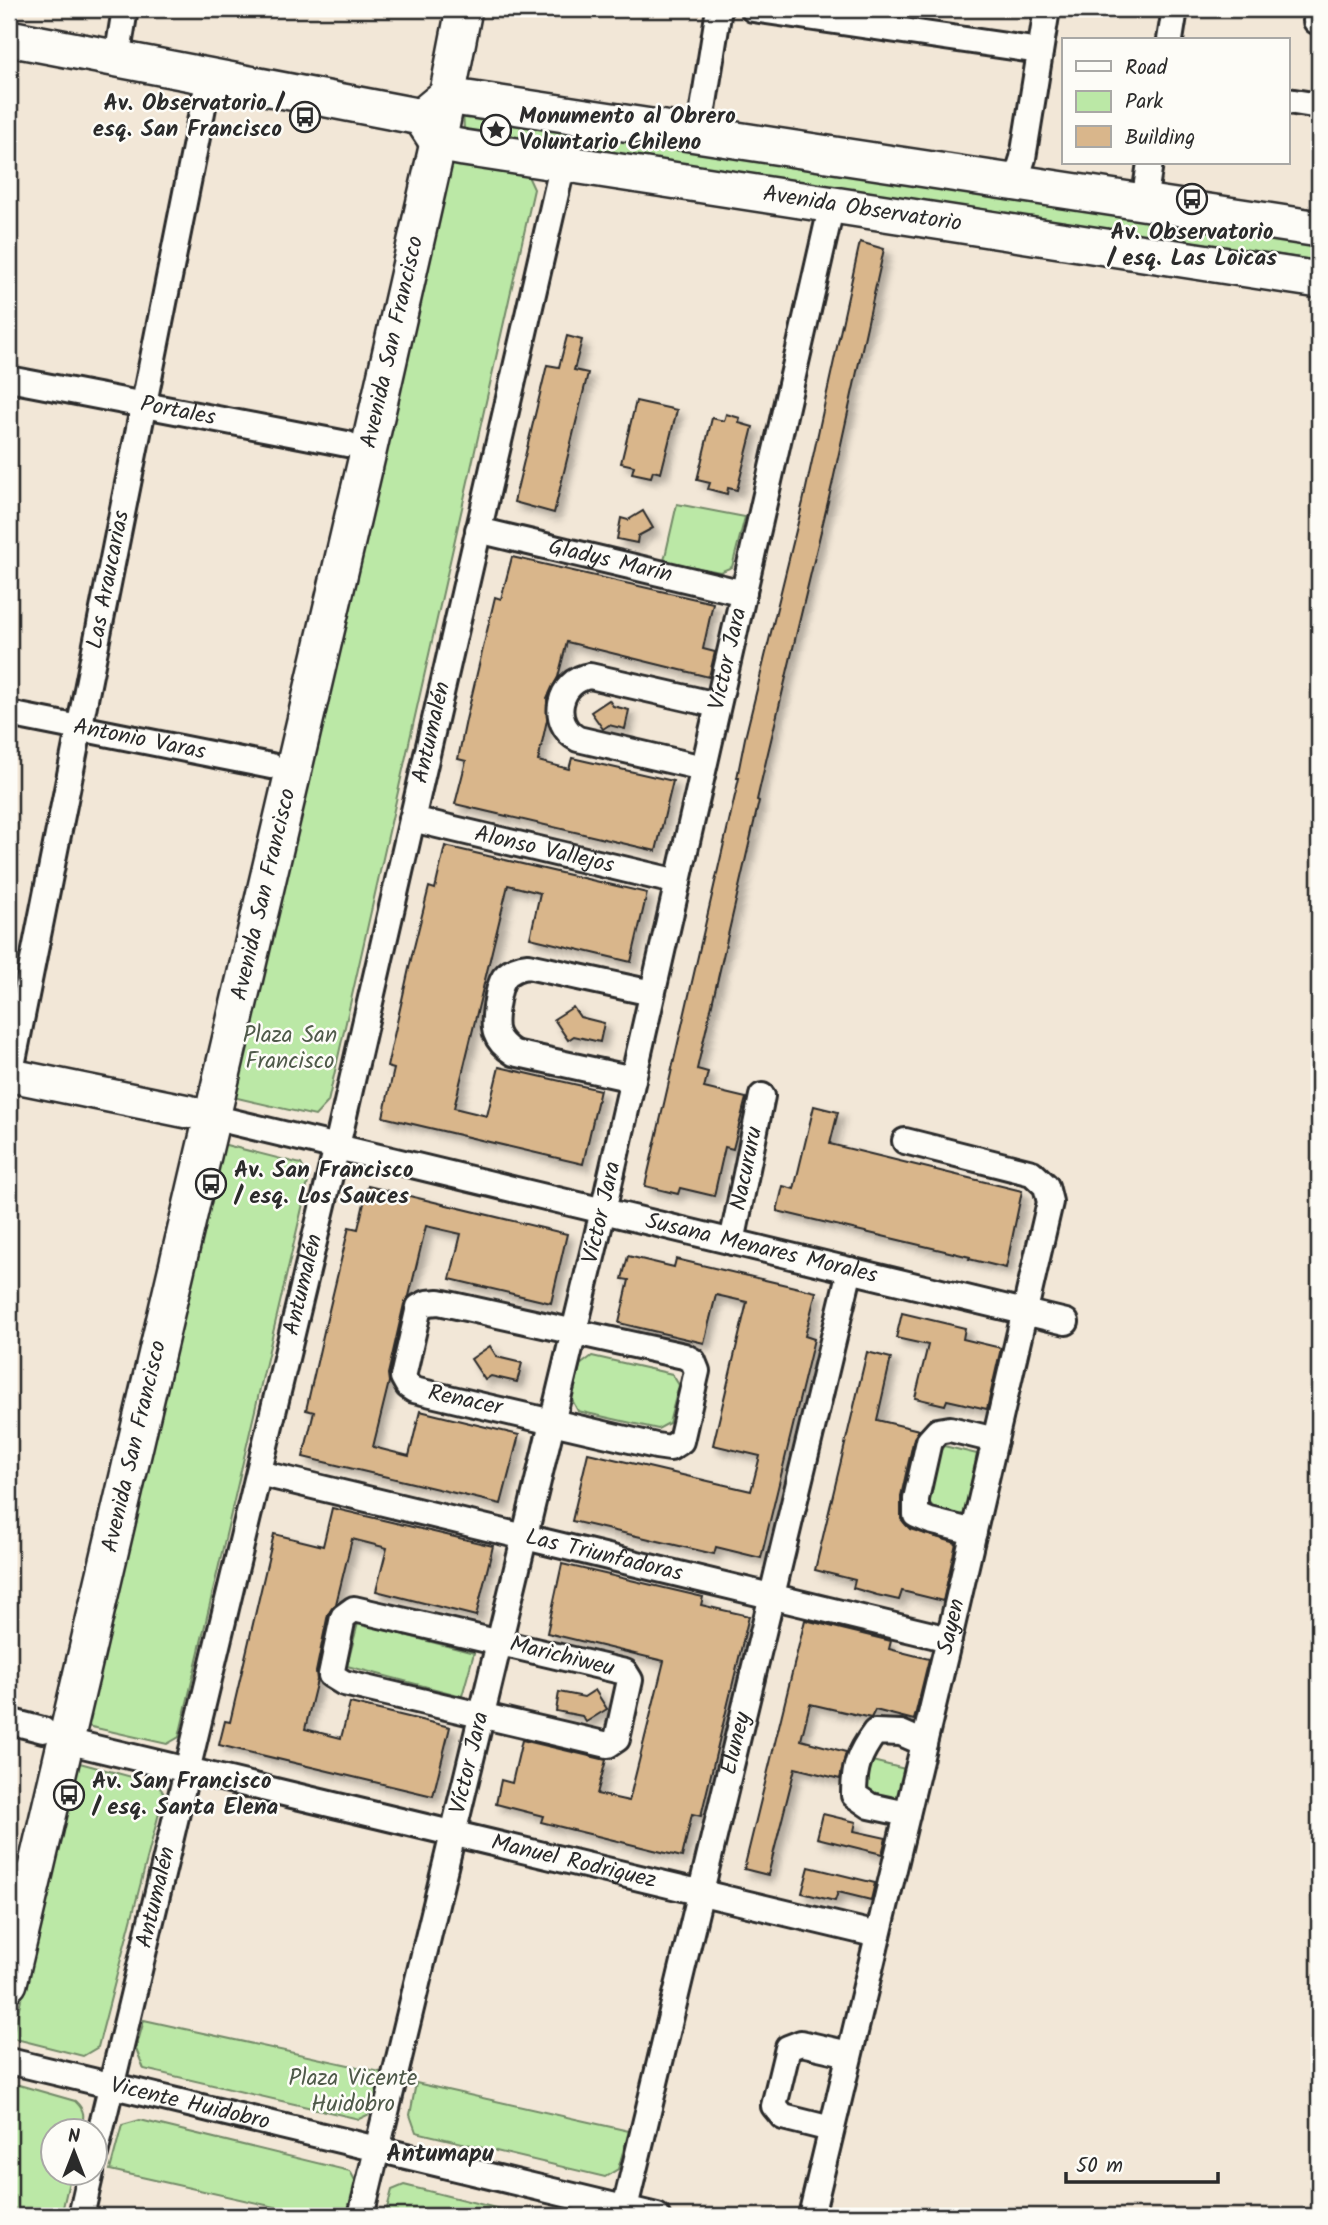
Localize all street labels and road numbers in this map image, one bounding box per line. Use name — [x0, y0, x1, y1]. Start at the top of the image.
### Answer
street label: Avenida Observatorio — [760, 176, 964, 243]
street label: Avenida San Francisco — [351, 233, 434, 452]
street label: Portales — [137, 387, 219, 436]
street label: Las Araucarias — [77, 507, 140, 652]
street label: Gladys Marín — [545, 529, 676, 593]
street label: Víctor Jara — [699, 604, 758, 714]
street label: Antumalén — [403, 678, 461, 787]
street label: Antonio Varas — [70, 709, 209, 771]
street label: Avenida San Francisco — [222, 785, 307, 1004]
street label: Alonso Vallejos — [471, 816, 618, 884]
street label: Nacururu — [721, 1123, 773, 1214]
street label: Víctor Jara — [573, 1158, 632, 1268]
street label: Susana Menares Morales — [642, 1204, 881, 1294]
street label: Antumalén — [274, 1230, 333, 1339]
street label: Avenida San Francisco — [93, 1337, 177, 1556]
street label: Renacer — [425, 1376, 507, 1427]
street label: Las Triunfadoras — [522, 1520, 687, 1592]
street label: Sayen — [928, 1595, 976, 1658]
street label: Marichiweu — [506, 1627, 618, 1687]
street label: Víctor Jara — [440, 1708, 500, 1818]
street label: Eluney — [711, 1708, 761, 1779]
street label: Manuel Rodriguez — [488, 1825, 660, 1899]
street label: Antumalén — [127, 1843, 186, 1952]
street label: Vicente Huidobro — [106, 2068, 273, 2141]

